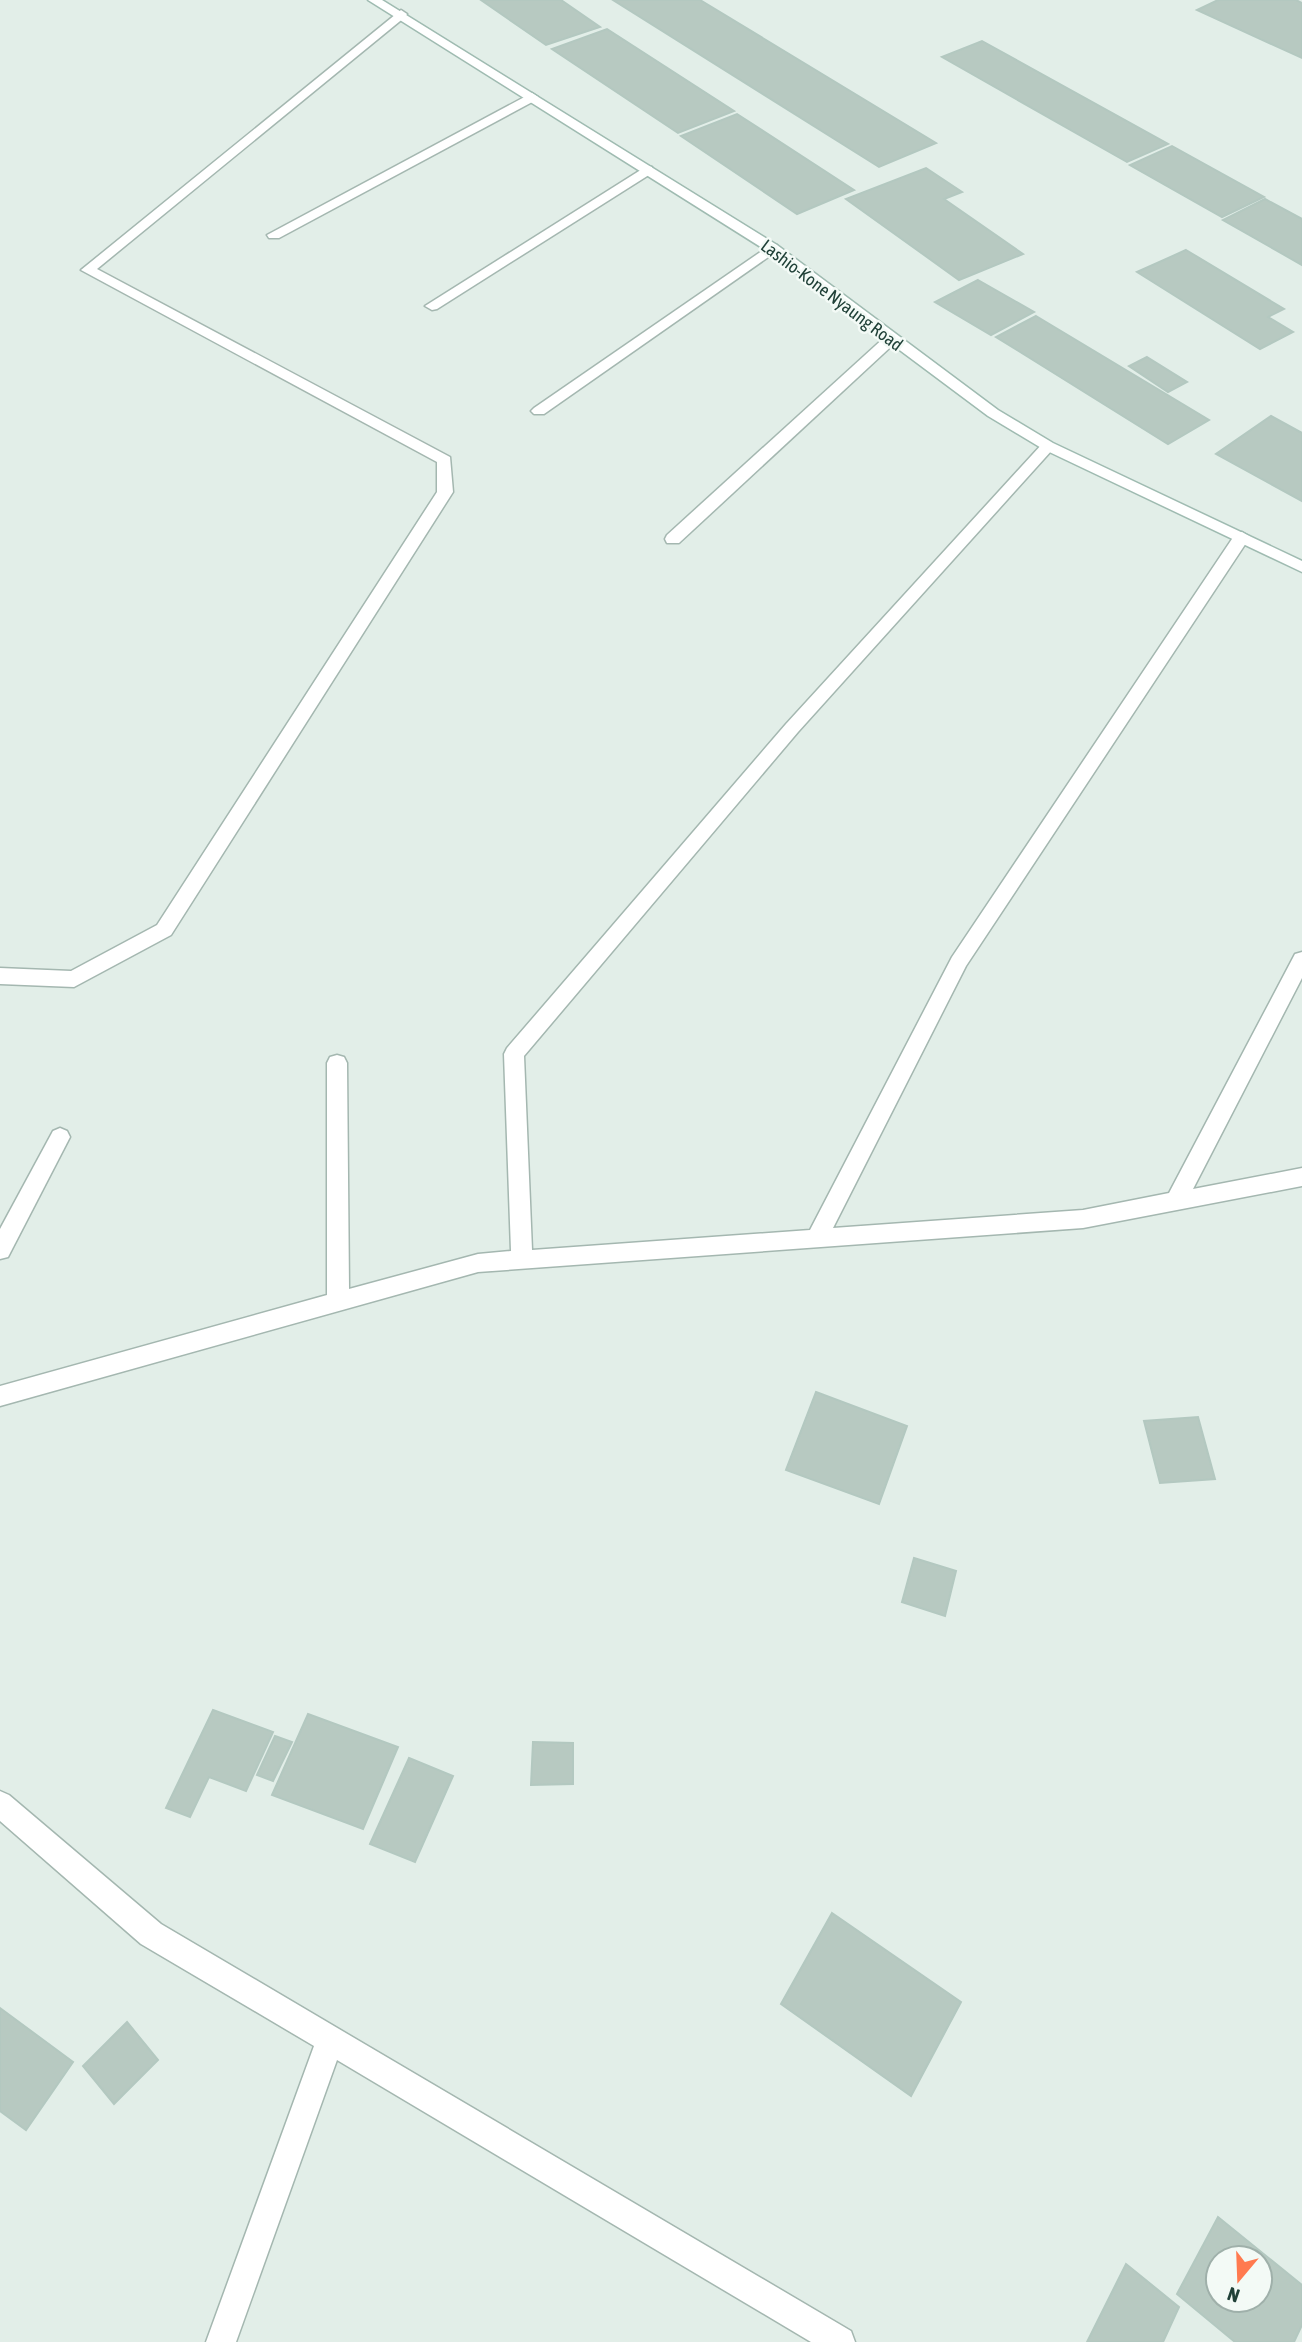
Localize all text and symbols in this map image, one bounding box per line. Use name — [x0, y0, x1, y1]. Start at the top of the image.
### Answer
street label: Lashio-Kone Nyaung Road — [757, 235, 907, 355]
north arrow — [1204, 2244, 1274, 2314]
text: N — [1225, 2283, 1242, 2307]

